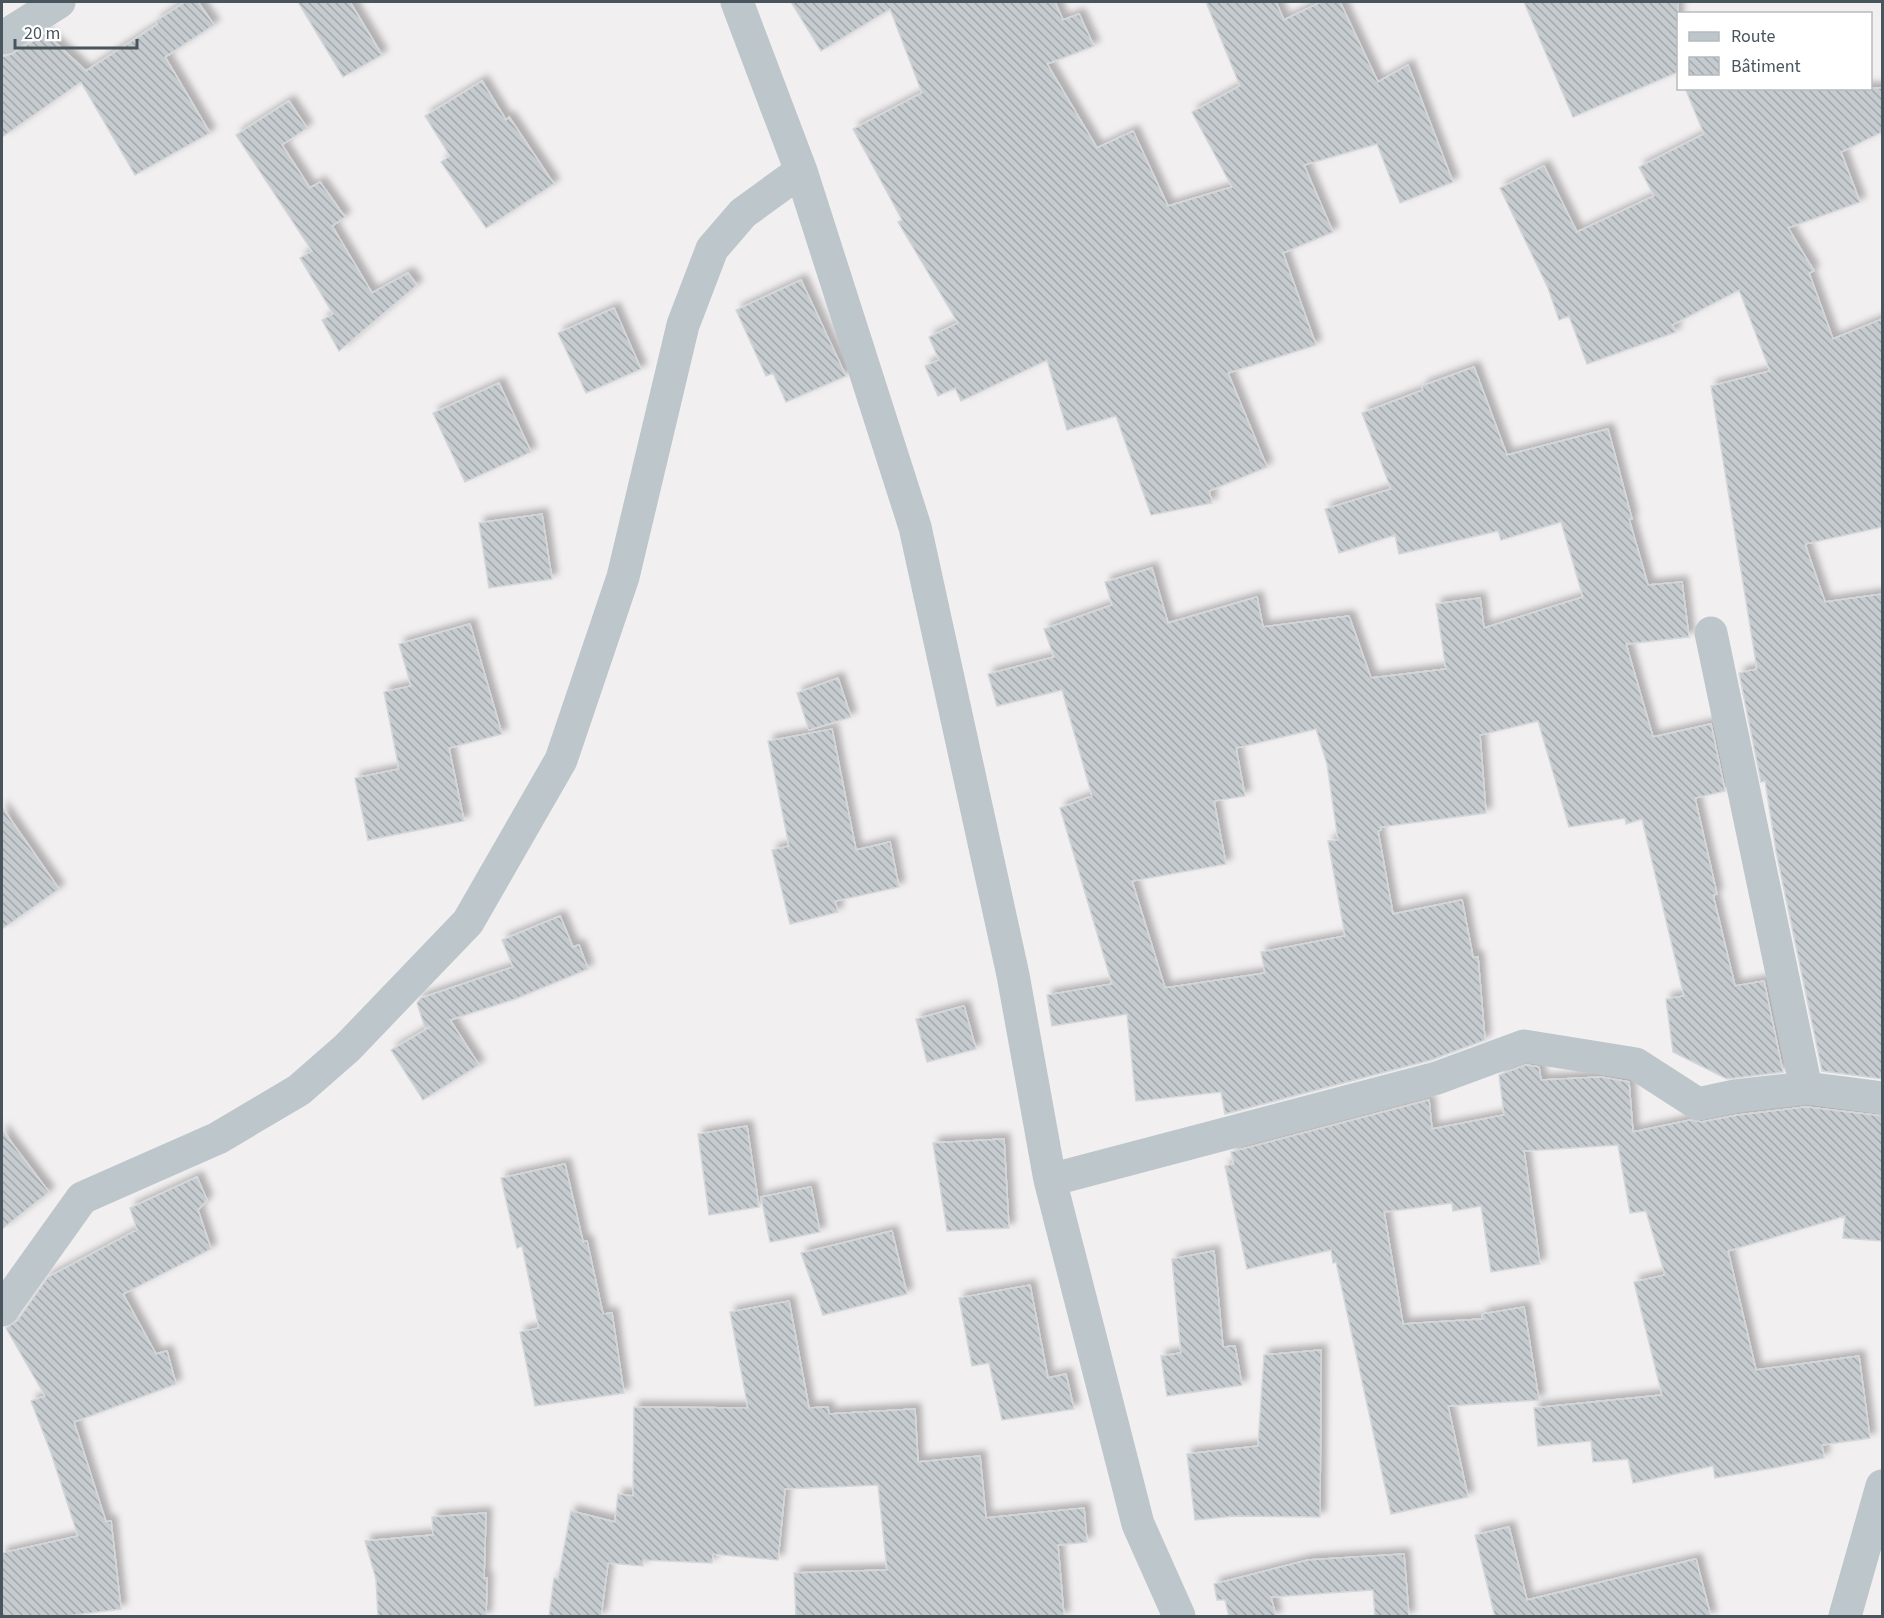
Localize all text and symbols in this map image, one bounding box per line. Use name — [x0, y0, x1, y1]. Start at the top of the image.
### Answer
scale bar — [15, 12, 136, 50]
legend — [1677, 12, 1872, 90]
text: 20 m — [24, 21, 60, 46]
text: Route — [1731, 24, 1775, 49]
text: Bâtiment — [1731, 54, 1801, 79]

